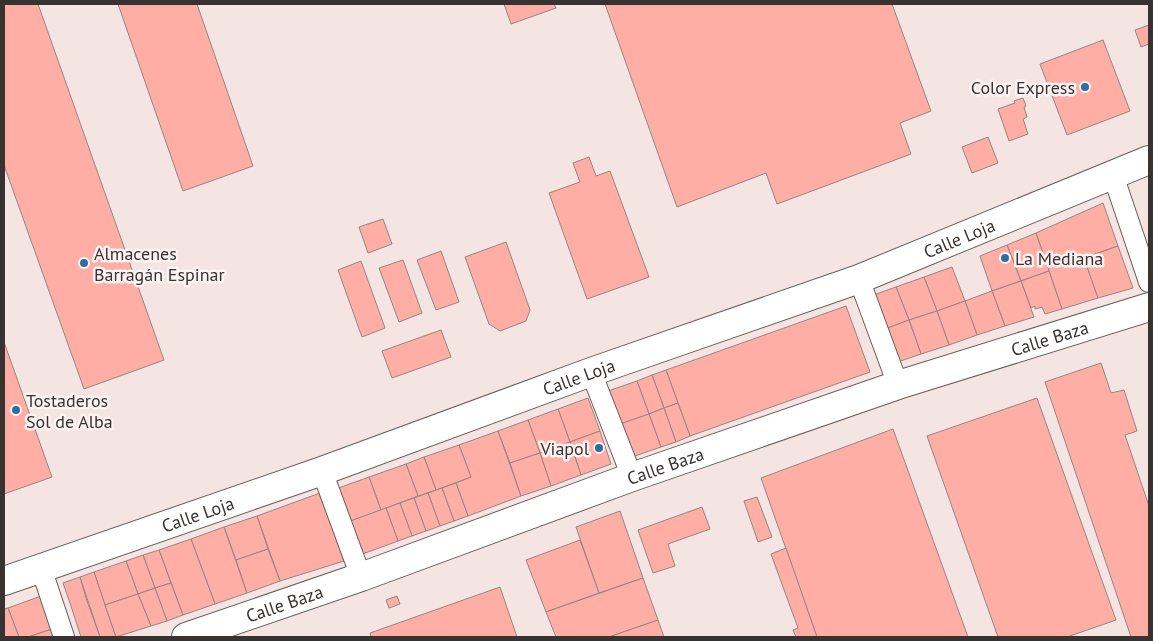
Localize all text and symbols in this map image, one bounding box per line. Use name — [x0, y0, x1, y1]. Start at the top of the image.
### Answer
place label: Color Express — [971, 76, 1075, 99]
marker: Color Express — [1079, 81, 1091, 93]
street label: Calle Loja — [920, 213, 998, 263]
place label: Almacenes Barragán Espinar — [94, 242, 225, 286]
place label: La Mediana — [1015, 247, 1103, 270]
marker: La Mediana — [999, 252, 1011, 264]
marker: Almacenes Barragán Espinar — [78, 257, 90, 269]
street label: Calle Baza — [1008, 315, 1091, 361]
street label: Calle Loja — [539, 353, 618, 400]
place label: Tostaderos Sol de Alba — [26, 389, 113, 433]
marker: Tostaderos Sol de Alba — [10, 404, 22, 416]
place label: Viapol — [539, 437, 590, 460]
marker: Viapol — [593, 442, 605, 454]
street label: Calle Baza — [624, 442, 707, 489]
street label: Calle Loja — [159, 491, 237, 537]
street label: Calle Baza — [243, 579, 326, 627]

